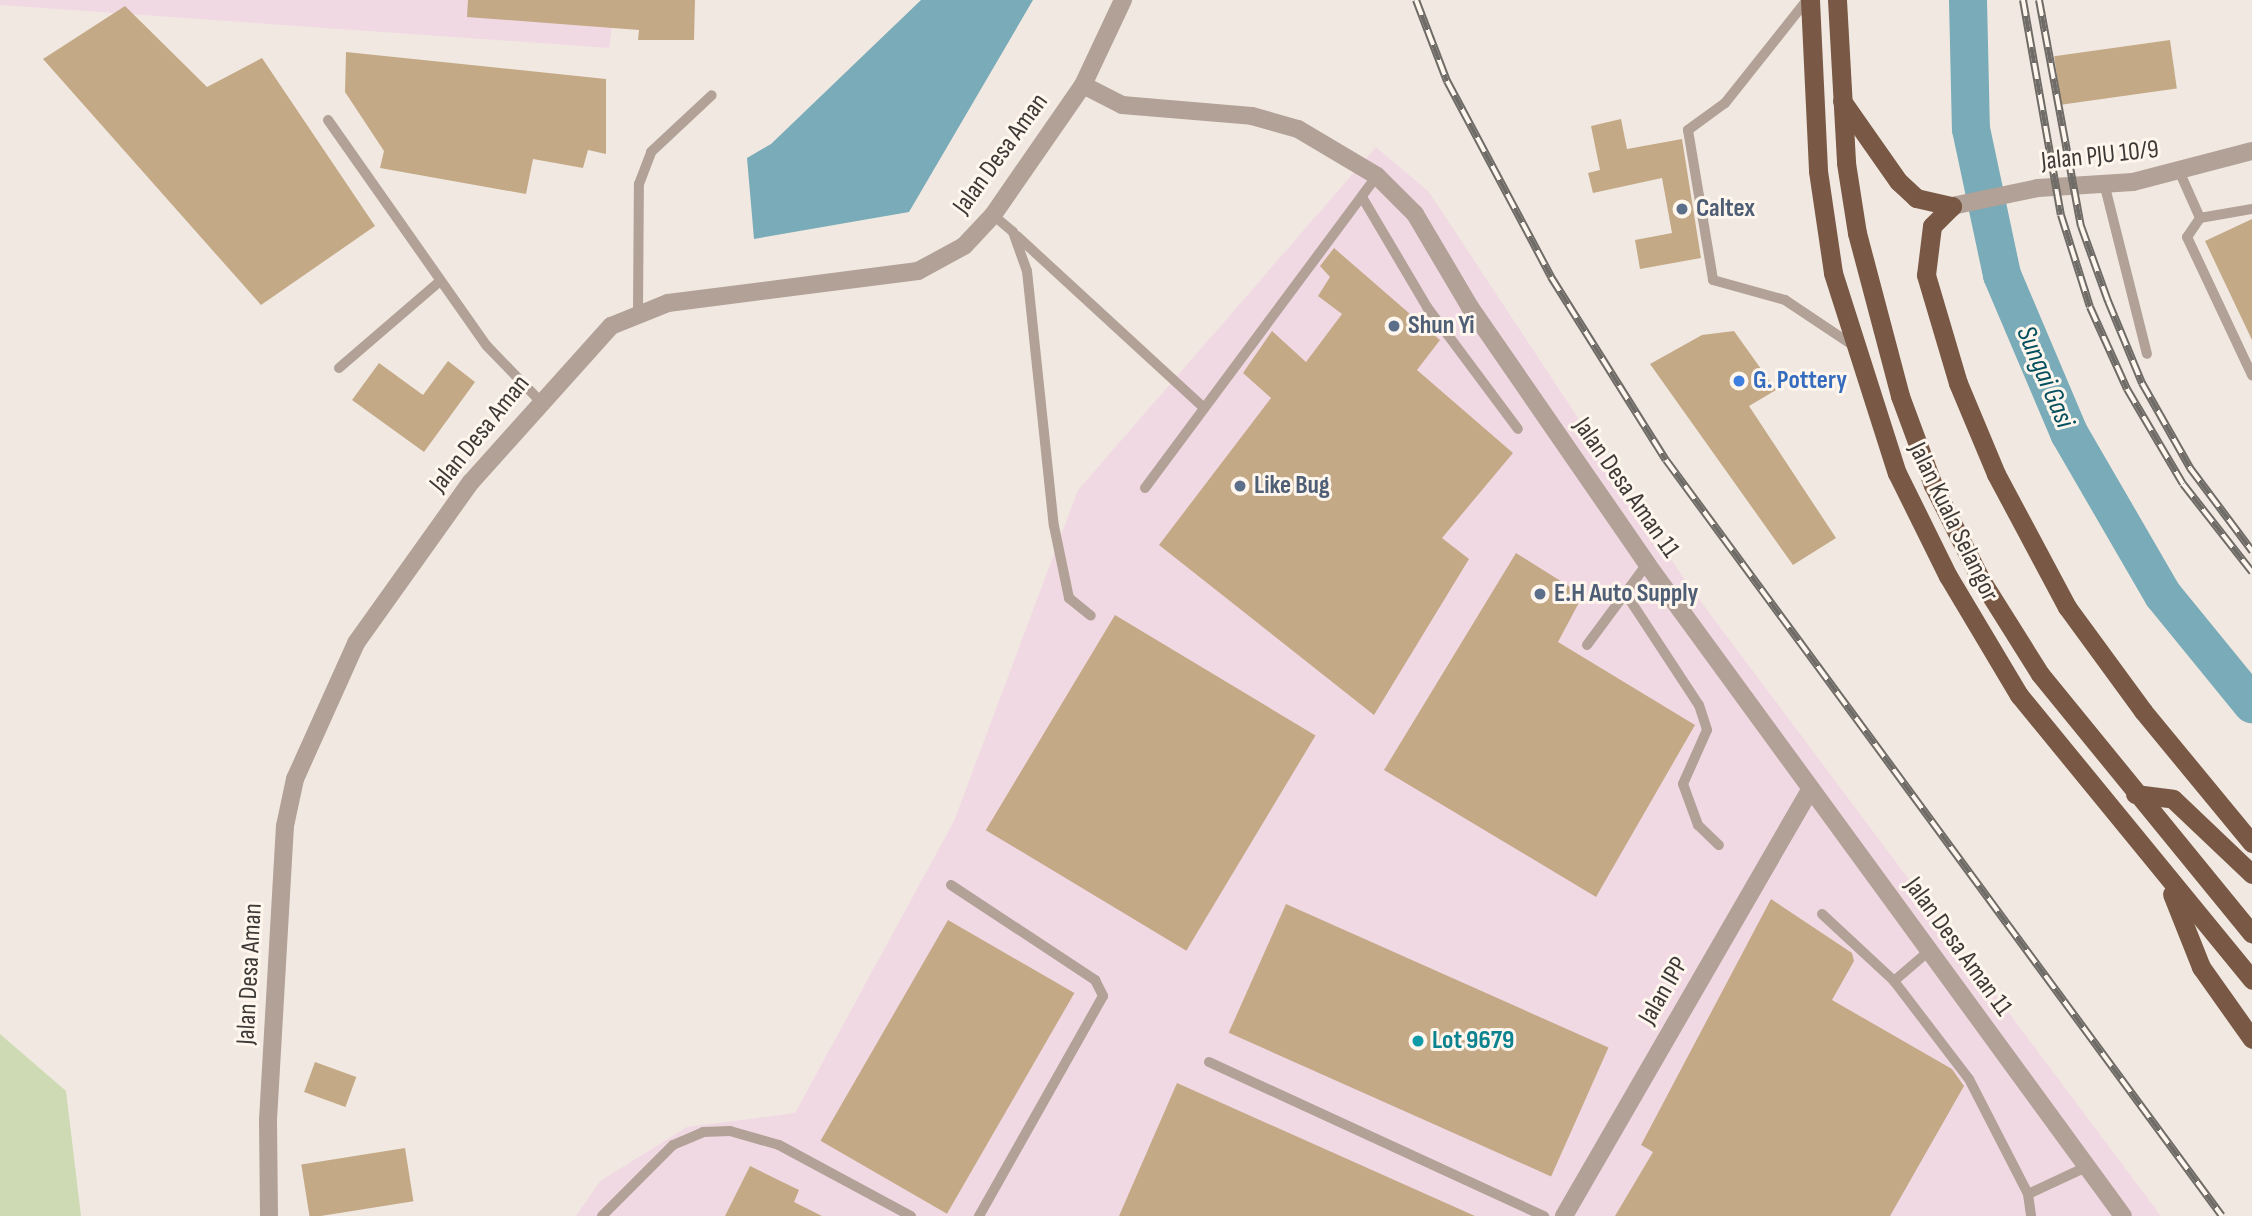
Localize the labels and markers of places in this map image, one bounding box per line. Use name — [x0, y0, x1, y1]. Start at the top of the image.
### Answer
place label: Caltex — [1696, 193, 1755, 225]
marker: Caltex — [1674, 201, 1690, 217]
place label: Shun Yi — [1408, 310, 1475, 342]
marker: Shun Yi — [1386, 318, 1402, 334]
place label: G. Pottery — [1753, 365, 1847, 397]
marker: G. Pottery — [1731, 373, 1747, 389]
place label: Like Bug — [1254, 470, 1330, 502]
marker: Like Bug — [1232, 478, 1248, 494]
place label: E.H Auto Supply — [1554, 578, 1698, 610]
marker: E.H Auto Supply — [1532, 586, 1548, 602]
place label: Lot 9679 — [1432, 1025, 1514, 1057]
marker: Lot 9679 — [1410, 1033, 1426, 1049]

